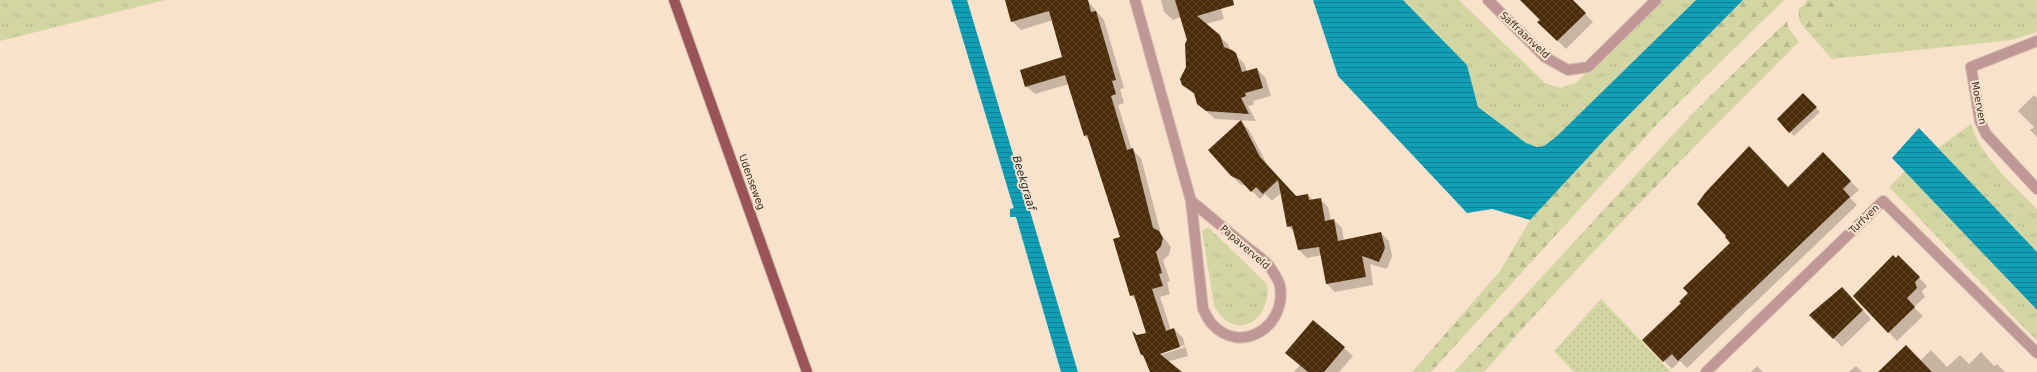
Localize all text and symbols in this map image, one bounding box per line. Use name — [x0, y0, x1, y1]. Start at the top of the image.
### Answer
street label: Saffraanveld — [1498, 9, 1552, 61]
street label: Moerven — [1969, 81, 1989, 125]
street label: Udenseweg — [737, 153, 767, 211]
water label: Beekgraaf — [1010, 154, 1039, 214]
street label: Turfven — [1846, 202, 1881, 236]
street label: Papaverveld — [1218, 223, 1272, 271]

